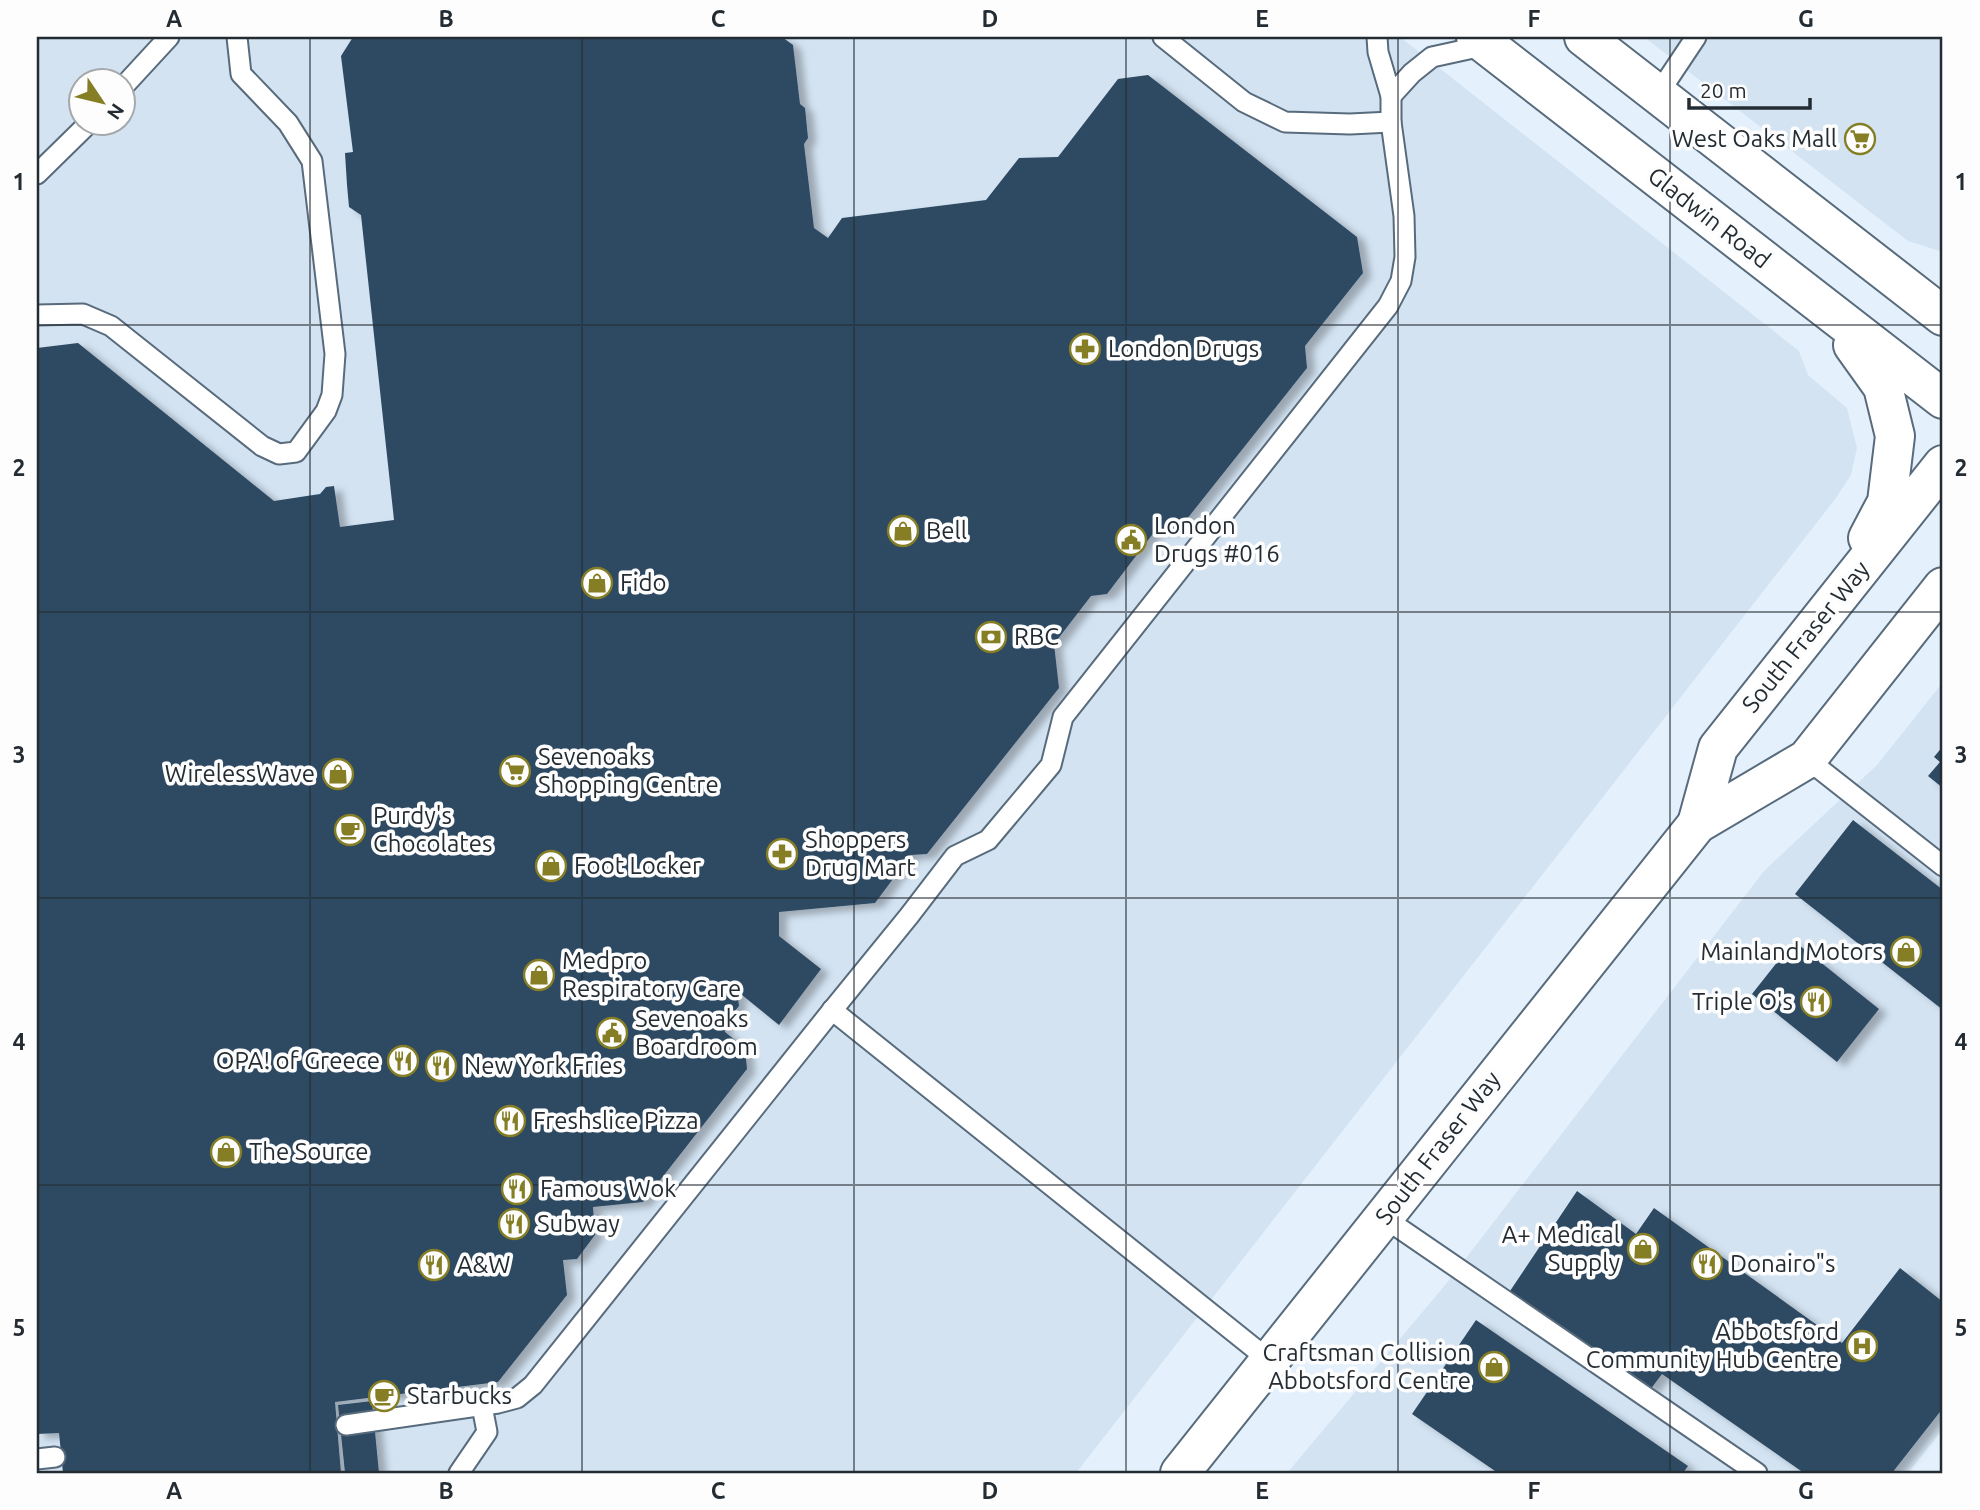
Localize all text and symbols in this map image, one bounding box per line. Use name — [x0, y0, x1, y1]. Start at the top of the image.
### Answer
text: A — [166, 6, 182, 31]
text: B — [438, 6, 454, 31]
text: C — [711, 6, 726, 31]
text: D — [982, 6, 998, 31]
text: E — [1255, 6, 1269, 31]
text: F — [1528, 6, 1541, 31]
text: G — [1798, 6, 1814, 31]
north arrow — [66, 66, 136, 136]
scale bar — [1689, 66, 1810, 110]
text: 20 m — [1700, 78, 1747, 102]
text: N — [103, 100, 129, 124]
supermarket icon: West Oaks Mall — [1843, 122, 1877, 156]
place label: West Oaks Mall — [1672, 125, 1837, 152]
street label: Gladwin Road — [1643, 162, 1776, 274]
text: 1 — [13, 169, 25, 194]
text: 1 — [1955, 169, 1967, 194]
pharmacy icon: London Drugs — [1068, 332, 1102, 366]
place label: London Drugs — [1108, 335, 1259, 362]
text: 2 — [13, 455, 25, 480]
text: 2 — [1955, 455, 1967, 480]
place label: London Drugs #016 — [1154, 512, 1280, 567]
shop icon: Bell — [886, 514, 920, 548]
place label: Bell — [926, 517, 967, 544]
public building icon: London Drugs #016 — [1114, 523, 1148, 557]
street label: South Fraser Way — [1736, 555, 1875, 718]
shop icon: Fido — [580, 566, 614, 600]
place label: Fido — [620, 569, 667, 596]
bank icon: RBC — [974, 620, 1008, 654]
place label: RBC — [1014, 623, 1059, 650]
text: 3 — [13, 742, 25, 767]
text: 3 — [1955, 742, 1967, 767]
place label: Sevenoaks Shopping Centre — [538, 743, 719, 798]
supermarket icon: Sevenoaks Shopping Centre — [498, 754, 532, 788]
shop icon: WirelessWave — [321, 757, 355, 791]
place label: WirelessWave — [165, 760, 315, 787]
place label: Purdy's Chocolates — [373, 802, 492, 857]
cafe icon: Purdy's Chocolates — [333, 813, 367, 847]
place label: Shoppers Drug Mart — [805, 826, 916, 881]
pharmacy icon: Shoppers Drug Mart — [765, 837, 799, 871]
shop icon: Foot Locker — [534, 849, 568, 883]
place label: Foot Locker — [574, 852, 701, 879]
shop icon: Mainland Motors — [1889, 935, 1923, 969]
place label: Mainland Motors — [1701, 938, 1883, 965]
place label: Medpro Respiratory Care — [562, 947, 741, 1002]
shop icon: Medpro Respiratory Care — [522, 958, 556, 992]
restaurant icon: Triple O's — [1799, 985, 1833, 1019]
place label: Triple O's — [1692, 988, 1793, 1015]
place label: Sevenoaks Boardroom — [635, 1005, 758, 1060]
public building icon: Sevenoaks Boardroom — [595, 1016, 629, 1050]
text: 4 — [13, 1029, 26, 1054]
text: 4 — [1955, 1029, 1968, 1054]
restaurant icon: OPA! of Greece — [386, 1044, 420, 1078]
place label: OPA! of Greece — [216, 1047, 380, 1074]
restaurant icon: New York Fries — [424, 1049, 458, 1083]
place label: New York Fries — [464, 1052, 623, 1079]
street label: South Fraser Way — [1370, 1066, 1506, 1229]
restaurant icon: Freshslice Pizza — [493, 1104, 527, 1138]
place label: Freshslice Pizza — [533, 1107, 699, 1134]
shop icon: The Source — [209, 1135, 243, 1169]
place label: The Source — [249, 1138, 369, 1165]
restaurant icon: Famous Wok — [500, 1172, 534, 1206]
place label: Famous Wok — [540, 1175, 676, 1202]
restaurant icon: Subway — [497, 1207, 531, 1241]
place label: Subway — [537, 1210, 620, 1237]
place label: A+ Medical Supply — [1502, 1221, 1620, 1276]
shop icon: A+ Medical Supply — [1626, 1232, 1660, 1266]
restaurant icon: Donairo"s — [1690, 1247, 1724, 1281]
restaurant icon: A&W — [417, 1248, 451, 1282]
place label: Donairo"s — [1730, 1250, 1835, 1277]
place label: A&W — [457, 1251, 510, 1278]
text: 5 — [13, 1315, 25, 1340]
text: 5 — [1955, 1315, 1967, 1340]
place label: Abbotsford Community Hub Centre — [1586, 1318, 1839, 1373]
hospital icon: Abbotsford Community Hub Centre — [1845, 1329, 1879, 1363]
place label: Craftsman Collision Abbotsford Centre — [1263, 1339, 1471, 1394]
shop icon: Craftsman Collision Abbotsford Centre — [1477, 1350, 1511, 1384]
cafe icon: Starbucks — [367, 1379, 401, 1413]
place label: Starbucks — [407, 1382, 512, 1409]
text: A — [166, 1478, 182, 1503]
text: B — [438, 1478, 454, 1503]
text: C — [711, 1478, 726, 1503]
text: D — [982, 1478, 998, 1503]
text: E — [1255, 1478, 1269, 1503]
text: F — [1528, 1478, 1541, 1503]
text: G — [1798, 1478, 1814, 1503]

